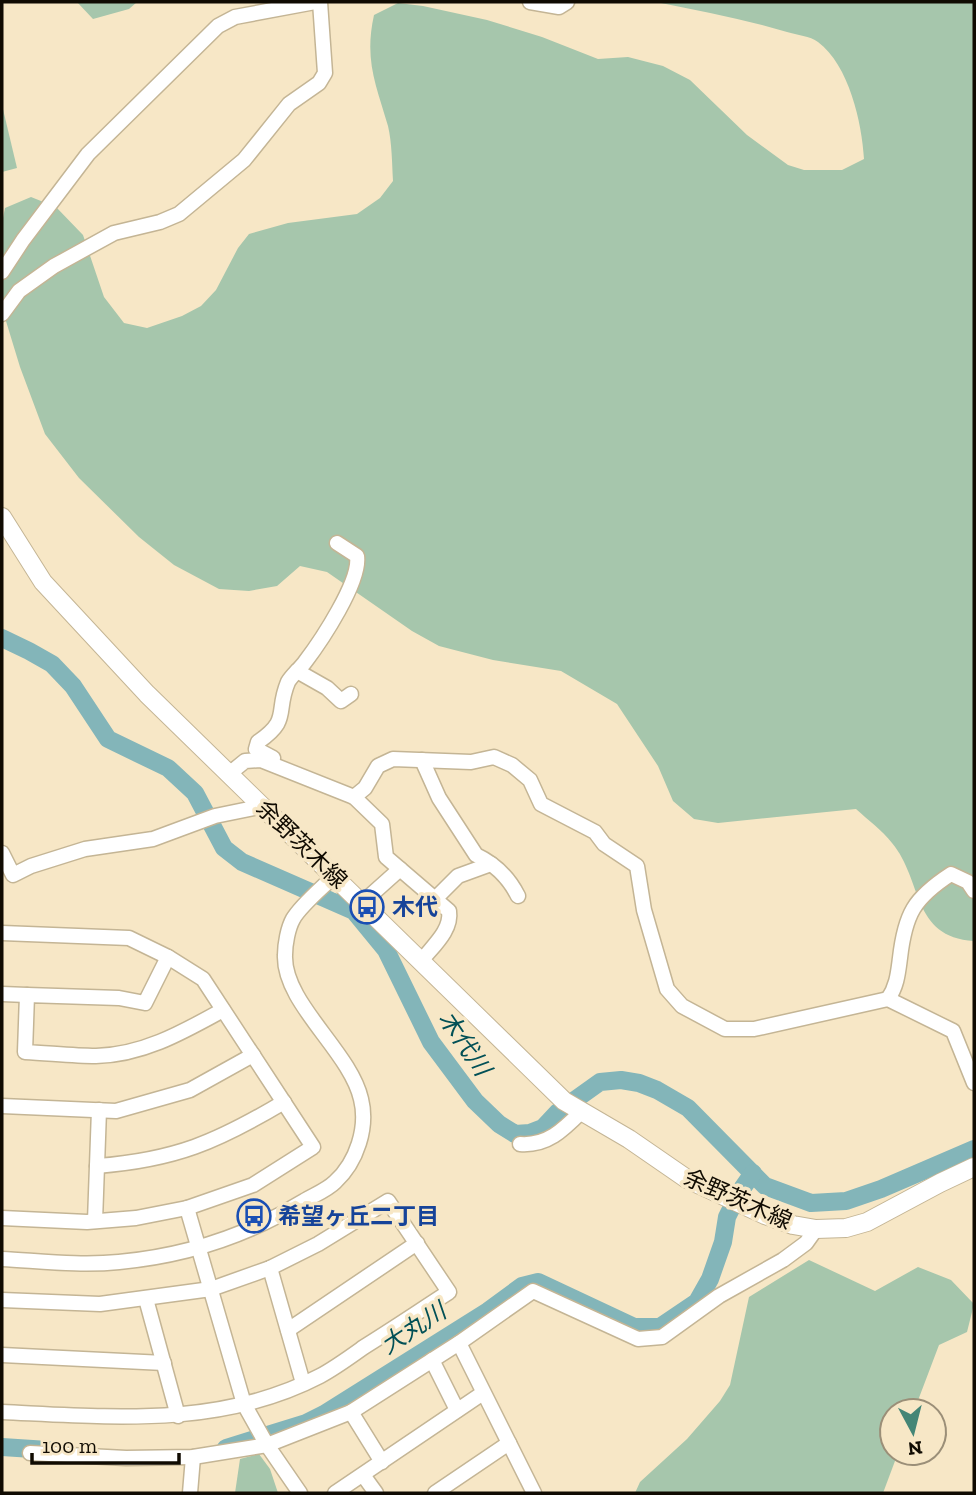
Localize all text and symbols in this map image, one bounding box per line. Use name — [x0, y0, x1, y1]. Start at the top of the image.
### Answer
street label: 余野茨木線 — [251, 794, 353, 894]
bus stop icon: 木代 — [348, 888, 386, 926]
place label: 木代 — [392, 893, 438, 921]
water label: 木代川 — [433, 1005, 499, 1083]
street label: 余野茨木線 — [680, 1163, 796, 1235]
bus stop icon: 希望ヶ丘二丁目 — [235, 1197, 273, 1235]
place label: 希望ヶ丘二丁目 — [278, 1202, 439, 1230]
water label: 大丸川 — [375, 1295, 454, 1360]
north arrow — [878, 1397, 948, 1467]
scale bar — [32, 1422, 178, 1466]
text: 100 m — [42, 1433, 97, 1458]
text: N — [906, 1436, 924, 1461]

